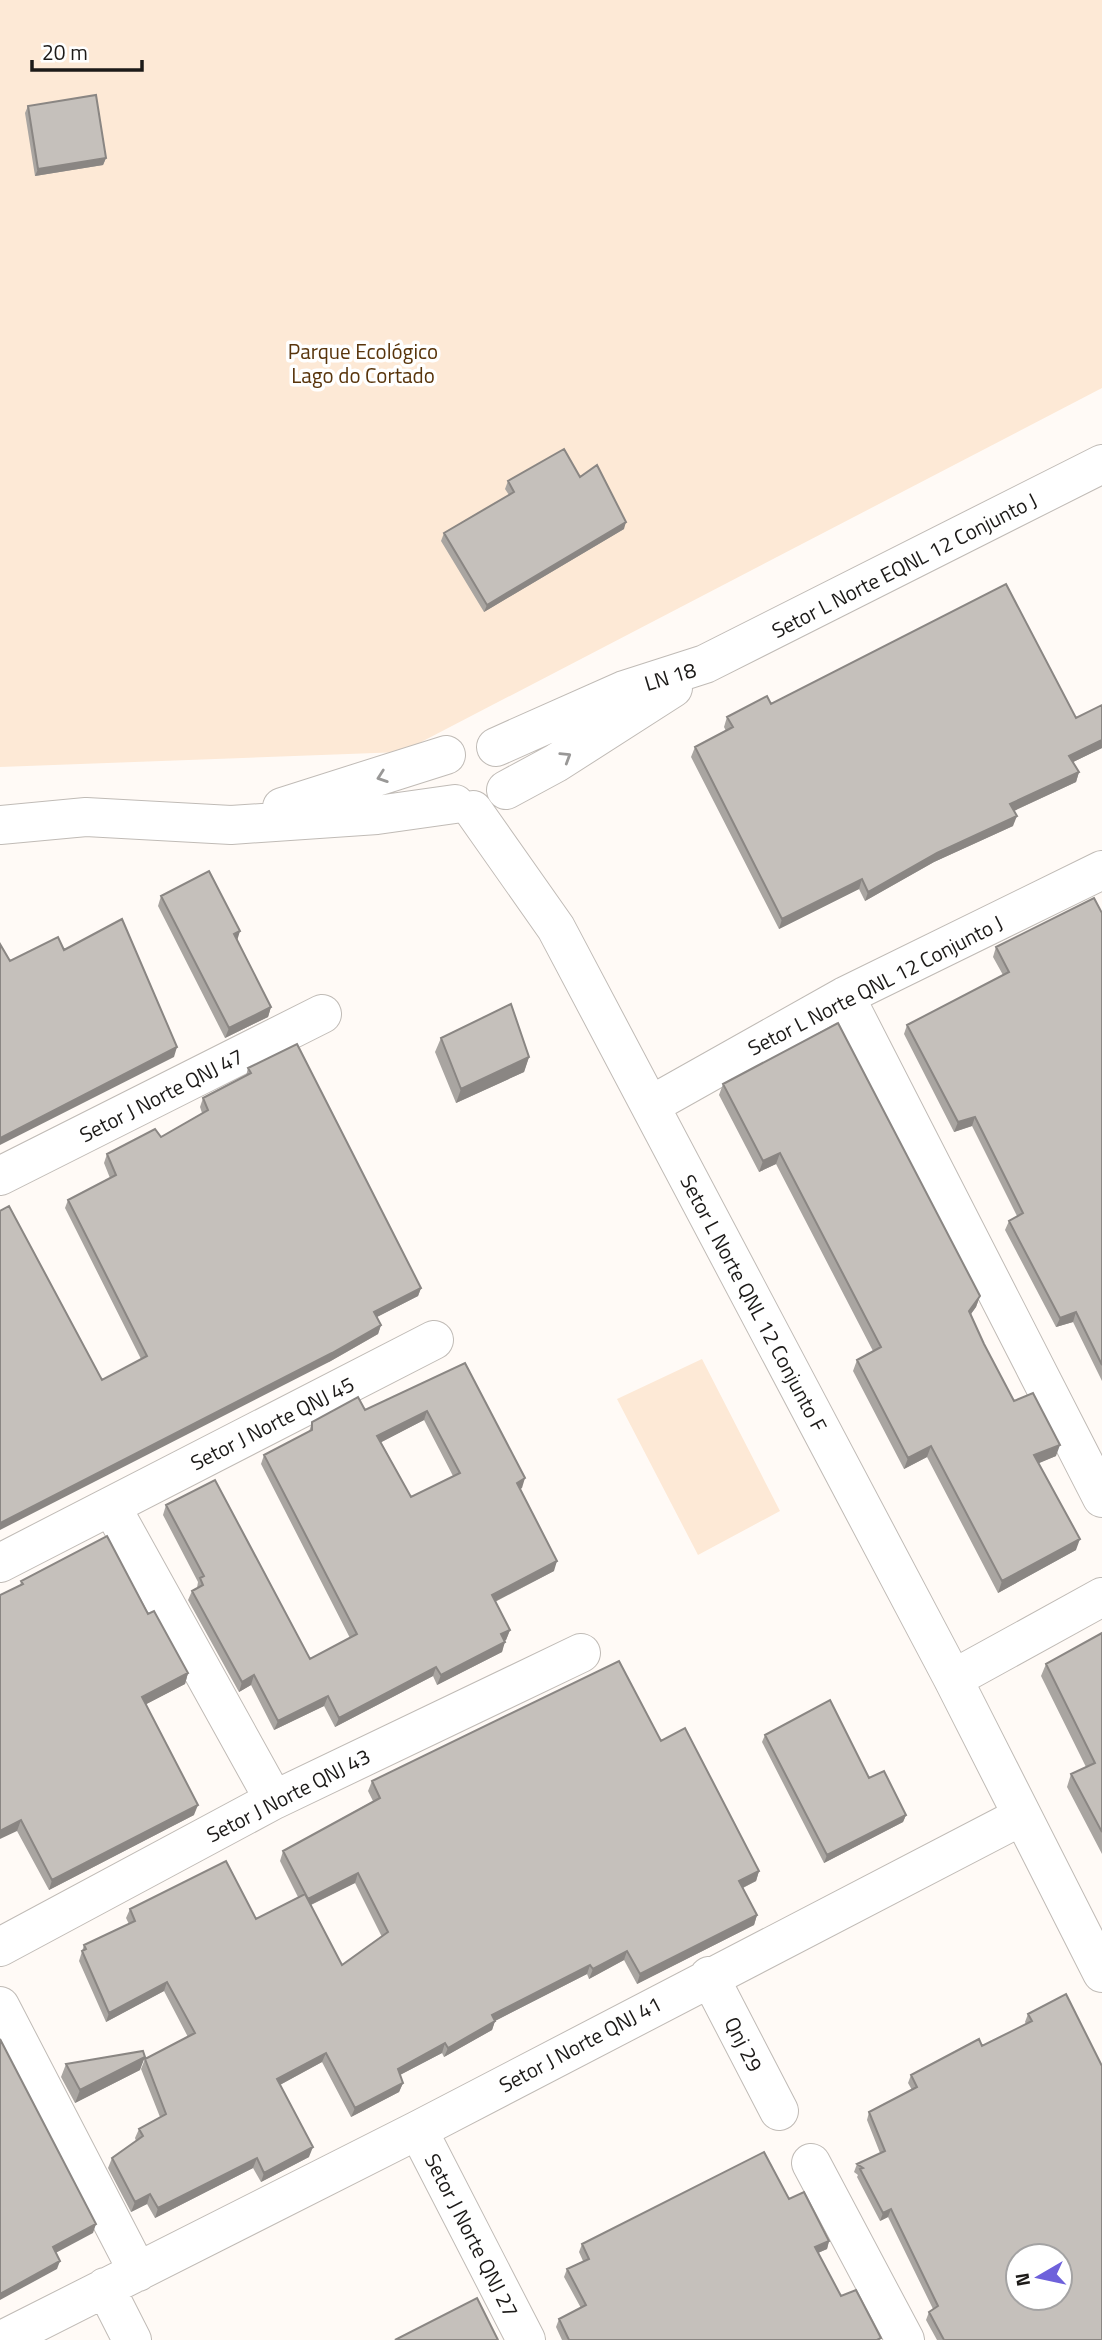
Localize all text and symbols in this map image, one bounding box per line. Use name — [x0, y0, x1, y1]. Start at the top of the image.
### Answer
scale bar — [32, 28, 142, 72]
text: 20 m — [42, 36, 88, 68]
park label: Parque Ecológico Lago do Cortado — [288, 335, 438, 391]
street label: Setor L Norte EQNL 12 Conjunto J — [766, 484, 1042, 646]
street label: LN 18 — [640, 653, 700, 699]
one-way arrow — [558, 753, 571, 766]
one-way arrow — [376, 769, 388, 783]
street label: Setor L Norte QNL 12 Conjunto J — [742, 907, 1008, 1063]
street label: Setor J Norte QNJ 47 — [73, 1040, 249, 1150]
street label: Setor L Norte QNL 12 Conjunto F — [672, 1169, 836, 1437]
street label: Setor J Norte QNJ 45 — [184, 1368, 360, 1478]
street label: Setor J Norte QNJ 43 — [200, 1740, 376, 1850]
street label: Setor J Norte QNJ 41 — [493, 1988, 667, 2100]
street label: Qnj 29 — [717, 2011, 771, 2077]
street label: Setor J Norte QNJ 27 — [417, 2147, 527, 2323]
north arrow — [1004, 2242, 1074, 2312]
text: N — [1006, 2271, 1037, 2289]

